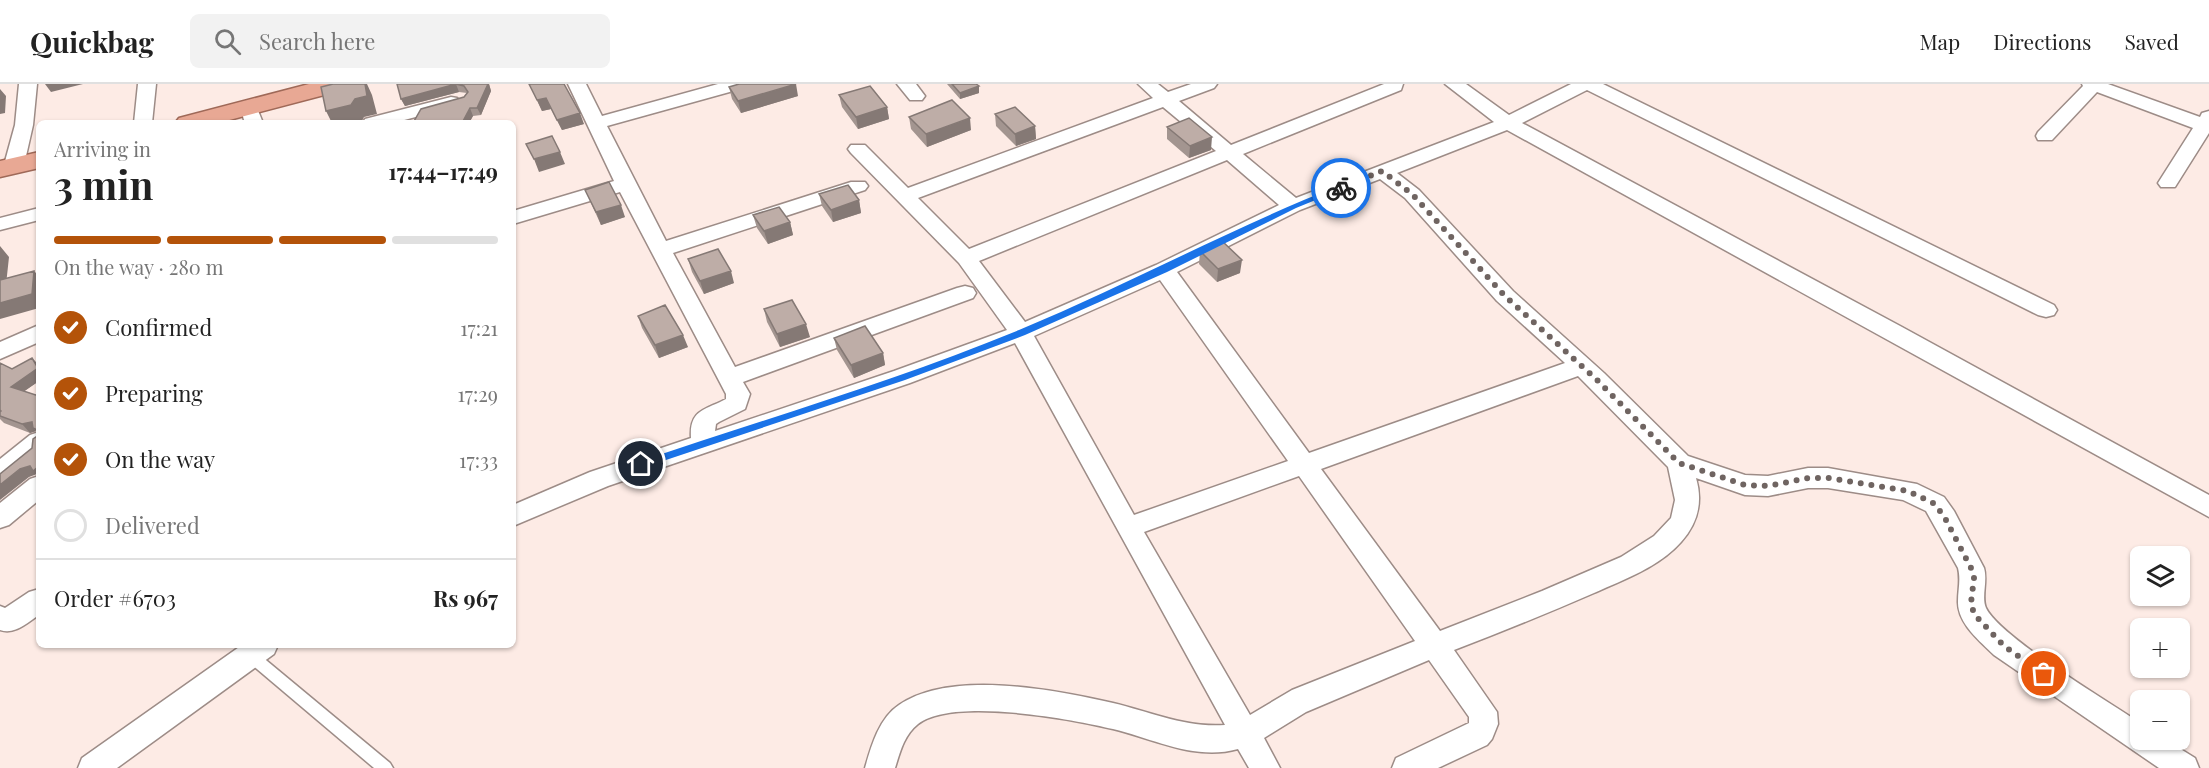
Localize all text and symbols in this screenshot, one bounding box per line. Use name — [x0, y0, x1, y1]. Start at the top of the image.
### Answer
search box — [190, 14, 610, 68]
text: Quickbag — [30, 23, 154, 60]
icon: search — [211, 25, 244, 58]
text: Search here — [259, 26, 375, 56]
text: Map — [1919, 27, 1960, 55]
text: Directions — [1993, 27, 2091, 55]
text: Saved — [2124, 27, 2179, 55]
text: Arriving in — [54, 135, 151, 162]
text: 17:44–17:49 — [388, 156, 498, 186]
text: 3 min — [54, 158, 153, 210]
courier — [1311, 158, 1371, 218]
icon: bike — [1325, 172, 1358, 205]
text: On the way · 280 m — [54, 253, 224, 280]
icon: check — [54, 311, 87, 344]
text: Confirmed — [105, 312, 212, 342]
text: 17:21 — [460, 314, 498, 341]
icon: check — [54, 377, 87, 410]
text: Preparing — [105, 378, 203, 408]
text: 17:29 — [457, 380, 498, 407]
pin — [615, 438, 666, 489]
icon: check — [54, 443, 87, 476]
text: On the way — [105, 444, 215, 474]
text: 17:33 — [459, 446, 498, 473]
icon: home — [624, 447, 657, 480]
text: Delivered — [105, 510, 200, 540]
map controls — [2130, 546, 2190, 750]
button: layers — [2130, 546, 2190, 606]
text: Order #6703 — [54, 583, 176, 613]
text: Rs 967 — [433, 583, 498, 613]
button: + — [2130, 618, 2190, 678]
pin — [2018, 648, 2069, 699]
icon: bag — [2027, 657, 2060, 690]
button: − — [2130, 690, 2190, 750]

